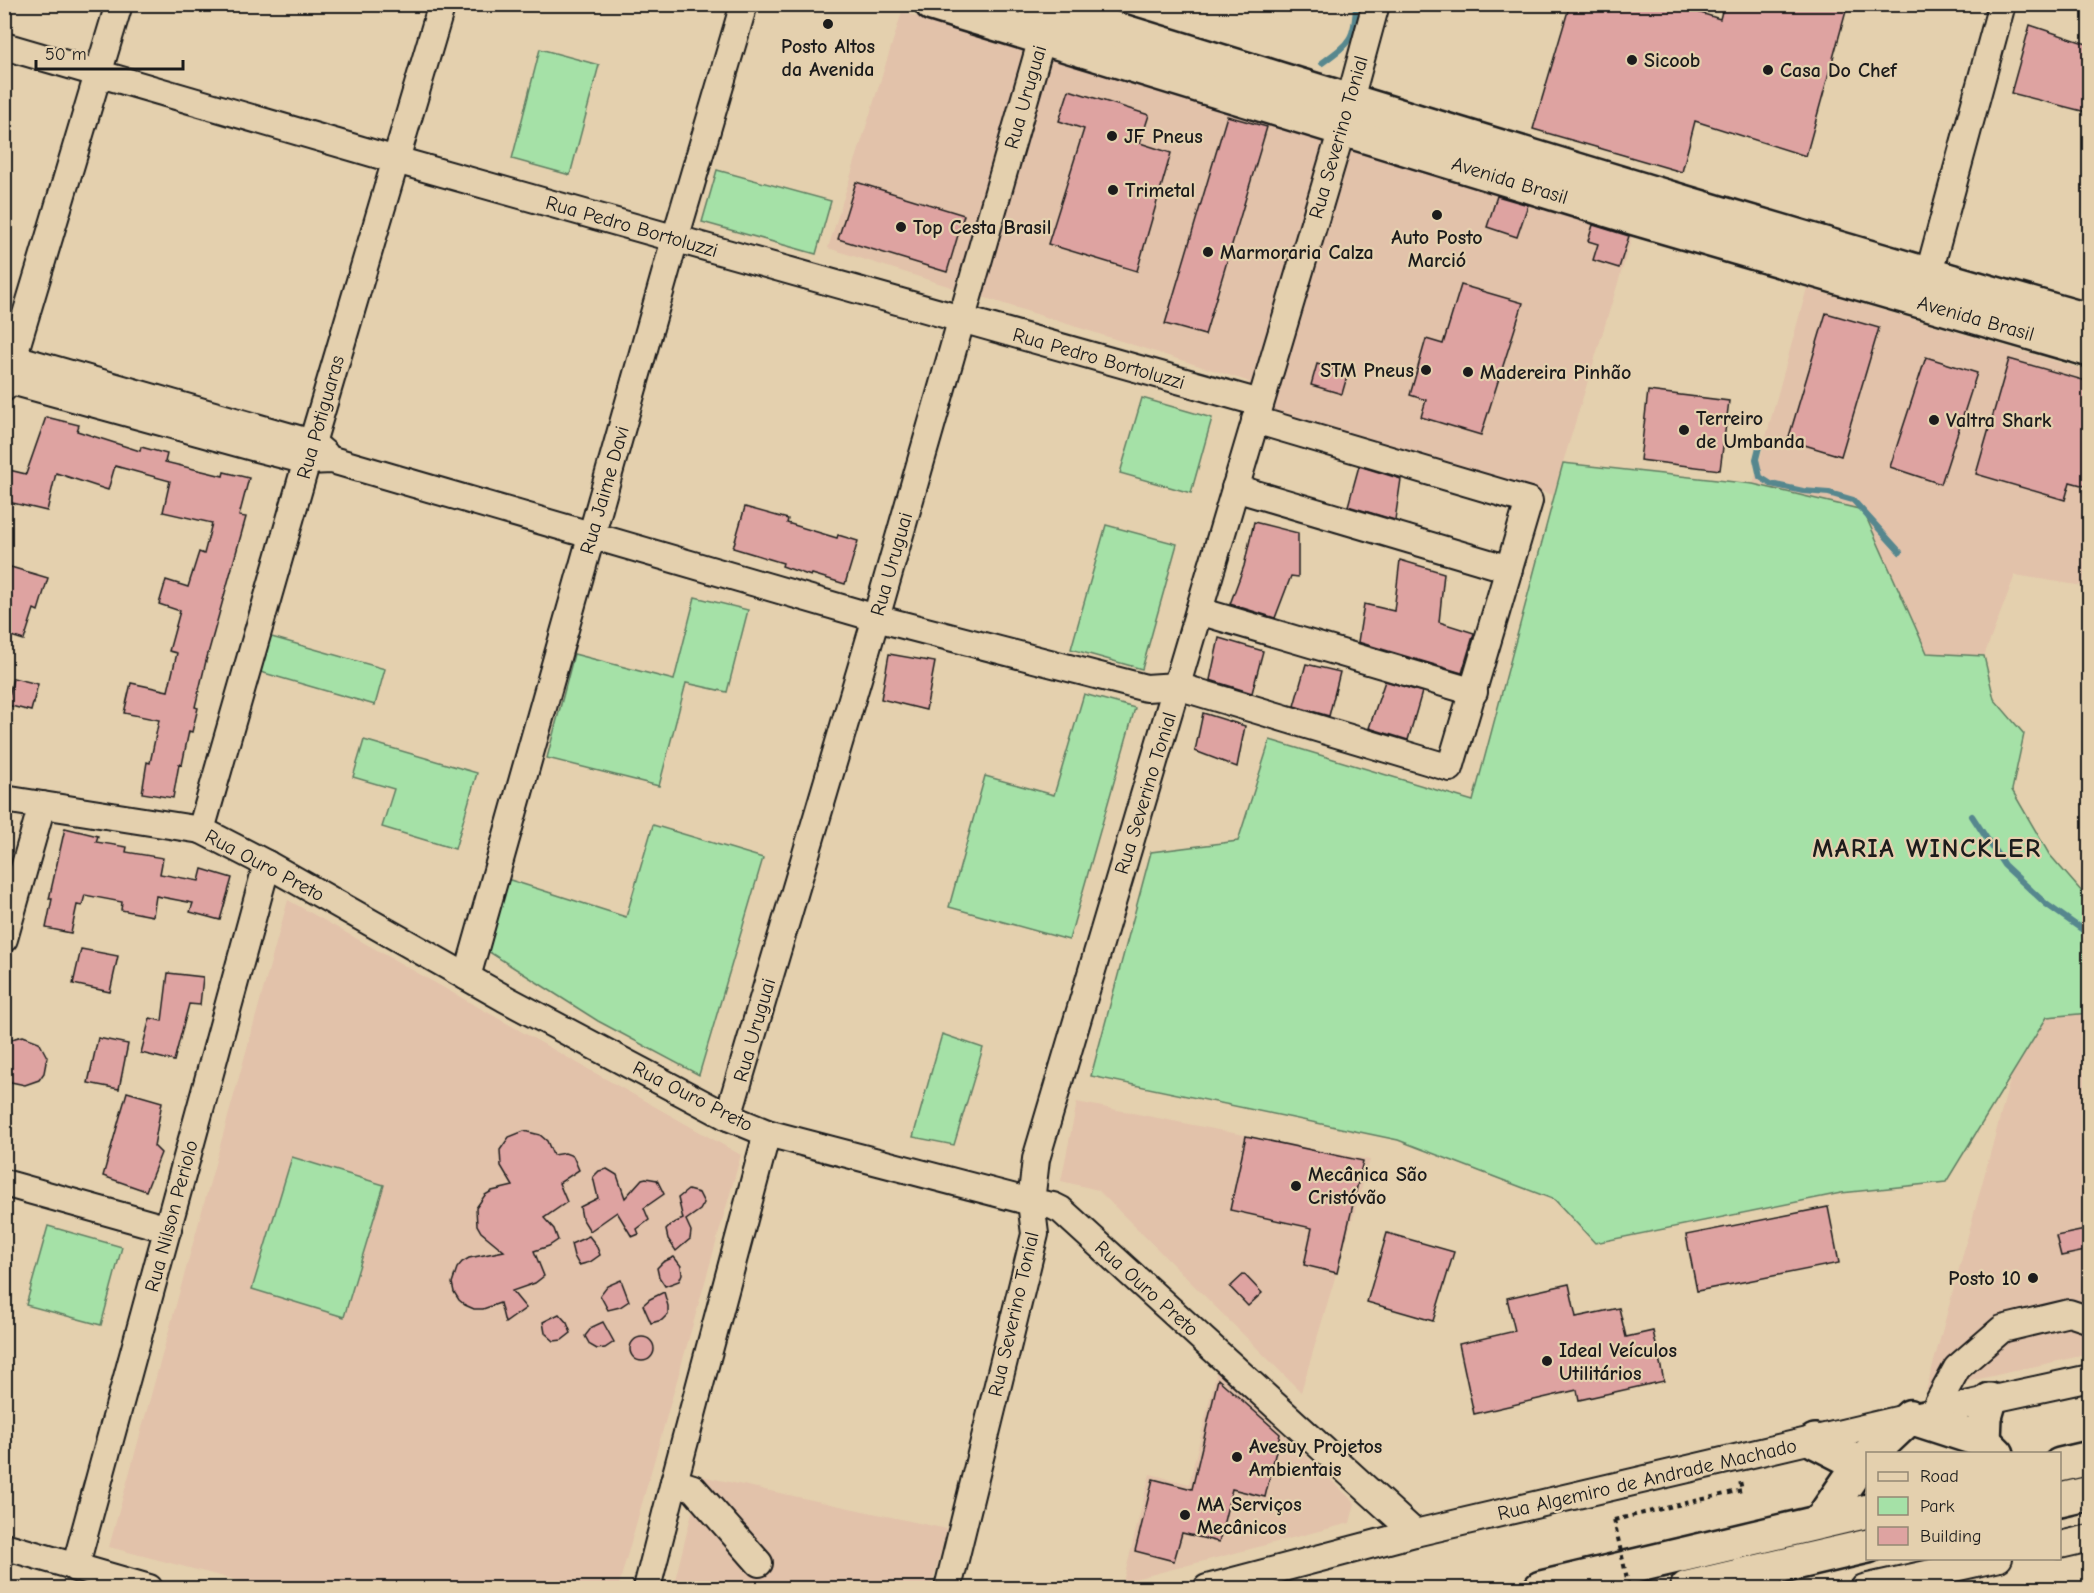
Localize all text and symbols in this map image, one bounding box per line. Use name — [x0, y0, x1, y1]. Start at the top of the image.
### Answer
marker: Posto Altos da Avenida — [821, 17, 835, 31]
scale bar — [36, 33, 183, 71]
place label: Posto Altos da Avenida — [781, 35, 875, 81]
street label: Rua Uruguai — [1000, 43, 1051, 152]
text: 50 m — [45, 44, 87, 65]
place label: Sicoob — [1644, 49, 1700, 72]
street label: Rua Severino Tonial — [1304, 53, 1373, 221]
marker: Sicoob — [1625, 53, 1639, 67]
place label: Casa Do Chef — [1780, 59, 1898, 82]
marker: Casa Do Chef — [1761, 63, 1775, 77]
place label: JF Pneus — [1124, 125, 1203, 148]
marker: JF Pneus — [1105, 129, 1119, 143]
street label: Avenida Brasil — [1449, 152, 1571, 209]
place label: Trimetal — [1125, 179, 1195, 202]
marker: Trimetal — [1106, 183, 1120, 197]
street label: Rua Pedro Bortoluzzi — [543, 191, 721, 262]
marker: Auto Posto Marció — [1430, 208, 1444, 222]
place label: Top Cesta Brasil — [913, 216, 1051, 239]
marker: Top Cesta Brasil — [894, 220, 908, 234]
place label: Auto Posto Marció — [1391, 226, 1483, 272]
place label: Marmoraria Calza — [1220, 241, 1374, 264]
marker: Marmoraria Calza — [1201, 245, 1215, 259]
street label: Avenida Brasil — [1915, 291, 2037, 346]
street label: Rua Pedro Bortoluzzi — [1010, 323, 1188, 394]
street label: Rua Potiguaras — [292, 353, 349, 482]
place label: STM Pneus — [1320, 359, 1414, 382]
place label: Madereira Pinhão — [1480, 361, 1631, 384]
marker: STM Pneus — [1419, 363, 1433, 377]
marker: Madereira Pinhão — [1461, 365, 1475, 379]
place label: Terreiro de Umbanda — [1696, 407, 1805, 453]
place label: Valtra Shark — [1946, 409, 2052, 432]
marker: Valtra Shark — [1927, 413, 1941, 427]
street label: Rua Jaime Davi — [575, 423, 634, 557]
marker: Terreiro de Umbanda — [1677, 423, 1691, 437]
street label: Rua Uruguai — [866, 510, 917, 619]
street label: Rua Severino Tonial — [1110, 709, 1181, 877]
street label: Rua Ouro Preto — [201, 824, 328, 906]
district label: MARIA WINCKLER — [1812, 834, 2042, 864]
street label: Rua Uruguai — [729, 976, 780, 1085]
street label: Rua Ouro Preto — [629, 1056, 757, 1137]
street label: Rua Nilson Periolo — [140, 1138, 203, 1295]
place label: Mecânica São Cristóvão — [1308, 1163, 1427, 1209]
marker: Mecânica São Cristóvão — [1289, 1179, 1303, 1193]
street label: Rua Severino Tonial — [983, 1229, 1044, 1399]
street label: Rua Ouro Preto — [1090, 1236, 1203, 1341]
place label: Posto 10 — [1948, 1267, 2021, 1290]
marker: Posto 10 — [2026, 1271, 2040, 1285]
place label: Ideal Veículos Utilitários — [1559, 1339, 1677, 1385]
marker: Ideal Veículos Utilitários — [1540, 1354, 1554, 1368]
street label: Rua Algemiro de Andrade Machado — [1495, 1434, 1799, 1525]
place label: Avesuy Projetos Ambientais — [1249, 1435, 1382, 1481]
marker: Avesuy Projetos Ambientais — [1230, 1450, 1244, 1464]
legend — [1866, 1452, 2061, 1560]
text: Road — [1920, 1466, 1959, 1487]
place label: MA Serviços Mecânicos — [1197, 1493, 1302, 1539]
text: Park — [1920, 1496, 1955, 1517]
marker: MA Serviços Mecânicos — [1178, 1508, 1192, 1522]
text: Building — [1920, 1526, 1982, 1547]

